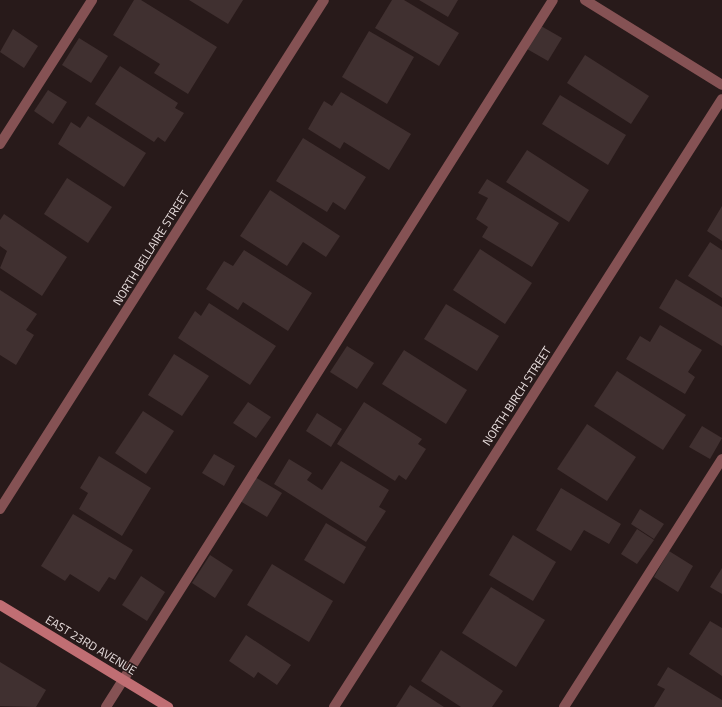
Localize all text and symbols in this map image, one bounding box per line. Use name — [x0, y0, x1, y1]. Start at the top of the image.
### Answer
street label: NORTH BELLAIRE STREET — [110, 188, 192, 308]
street label: NORTH BIRCH STREET — [480, 344, 554, 448]
street label: EAST 23RD AVENUE — [43, 612, 139, 678]

